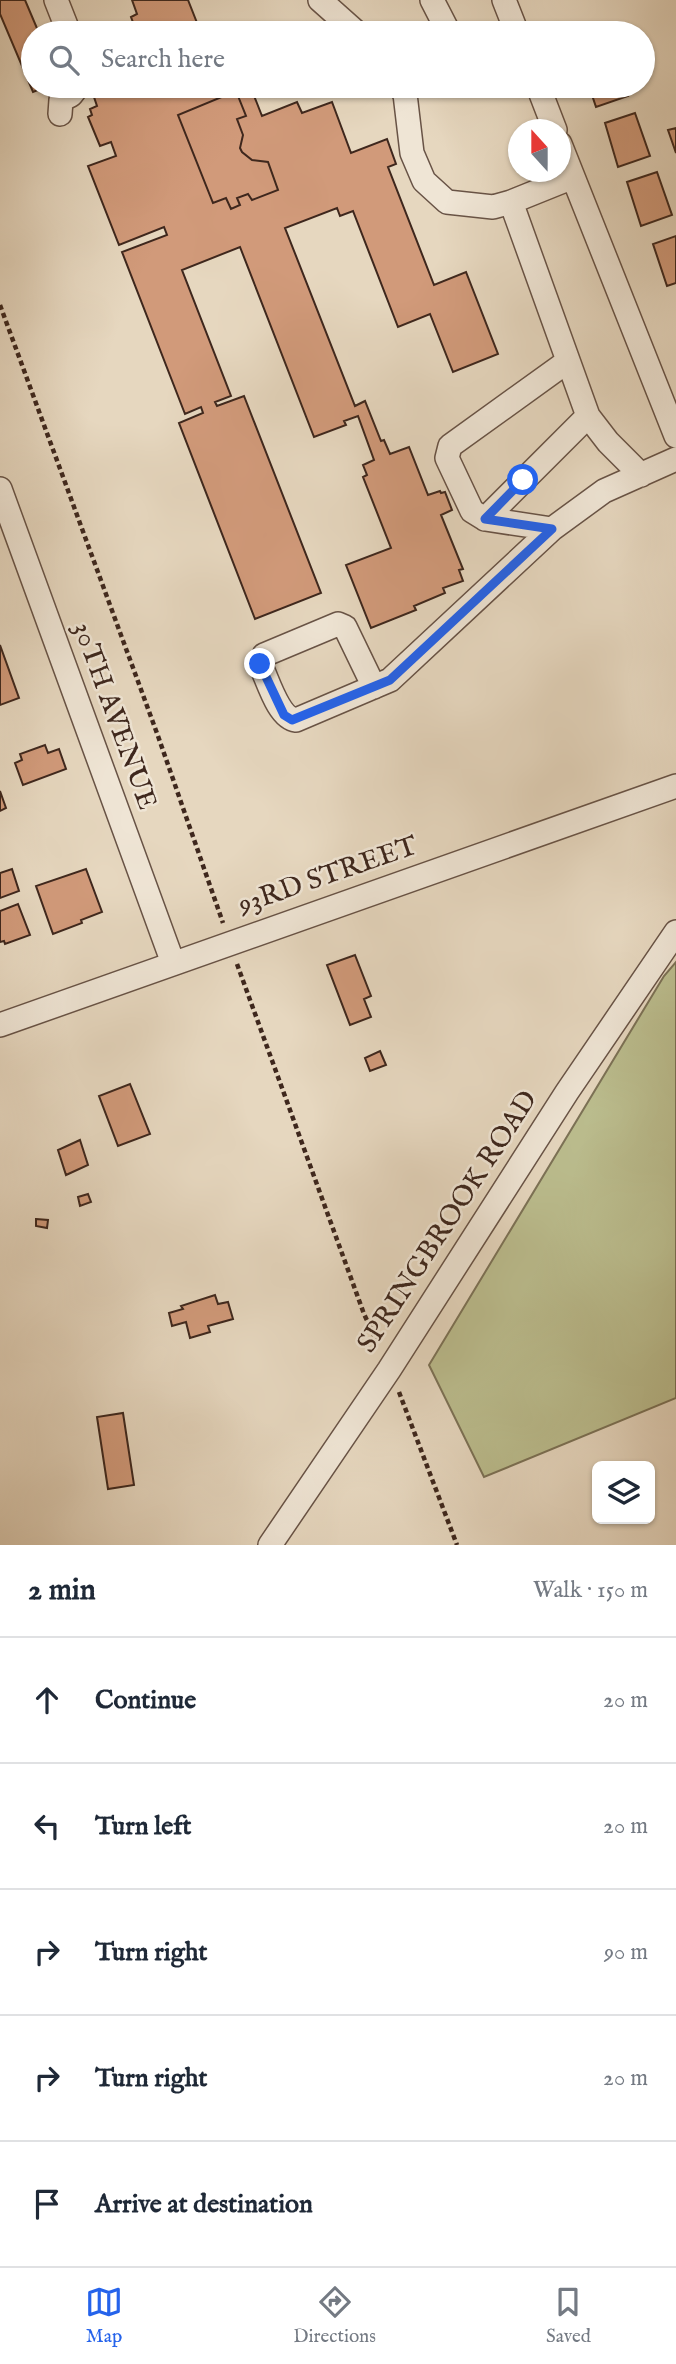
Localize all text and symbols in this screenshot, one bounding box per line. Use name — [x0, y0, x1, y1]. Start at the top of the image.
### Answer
search box — [21, 21, 655, 98]
icon: search — [45, 41, 83, 79]
text: Search here — [101, 43, 225, 76]
north arrow — [508, 119, 571, 182]
route start — [507, 464, 538, 495]
street label: 30TH AVENUE — [64, 617, 164, 815]
route end — [244, 648, 275, 679]
street label: 93RD STREET — [233, 829, 423, 923]
street label: SPRINGBROOK ROAD — [350, 1084, 546, 1360]
map controls — [592, 1461, 655, 1524]
button: layers — [592, 1461, 655, 1524]
text: 2 min — [28, 1572, 96, 1610]
text: Walk · 150 m — [533, 1576, 648, 1605]
icon: ahead — [28, 1681, 66, 1719]
text: Continue — [95, 1684, 196, 1717]
text: 20 m — [603, 1686, 648, 1715]
icon: left — [28, 1807, 66, 1845]
text: Turn left — [95, 1810, 192, 1843]
text: 20 m — [603, 1812, 648, 1841]
icon: right — [28, 1933, 66, 1971]
text: Turn right — [95, 1936, 208, 1969]
text: 90 m — [604, 1938, 648, 1967]
icon: right — [28, 2059, 66, 2097]
text: Turn right — [95, 2062, 208, 2095]
text: 20 m — [603, 2064, 648, 2093]
icon: arrive — [28, 2185, 66, 2223]
text: Arrive at destination — [95, 2188, 313, 2221]
tab: Map — [85, 2283, 123, 2349]
tab: Directions — [293, 2283, 376, 2349]
tab: Saved — [546, 2283, 591, 2349]

